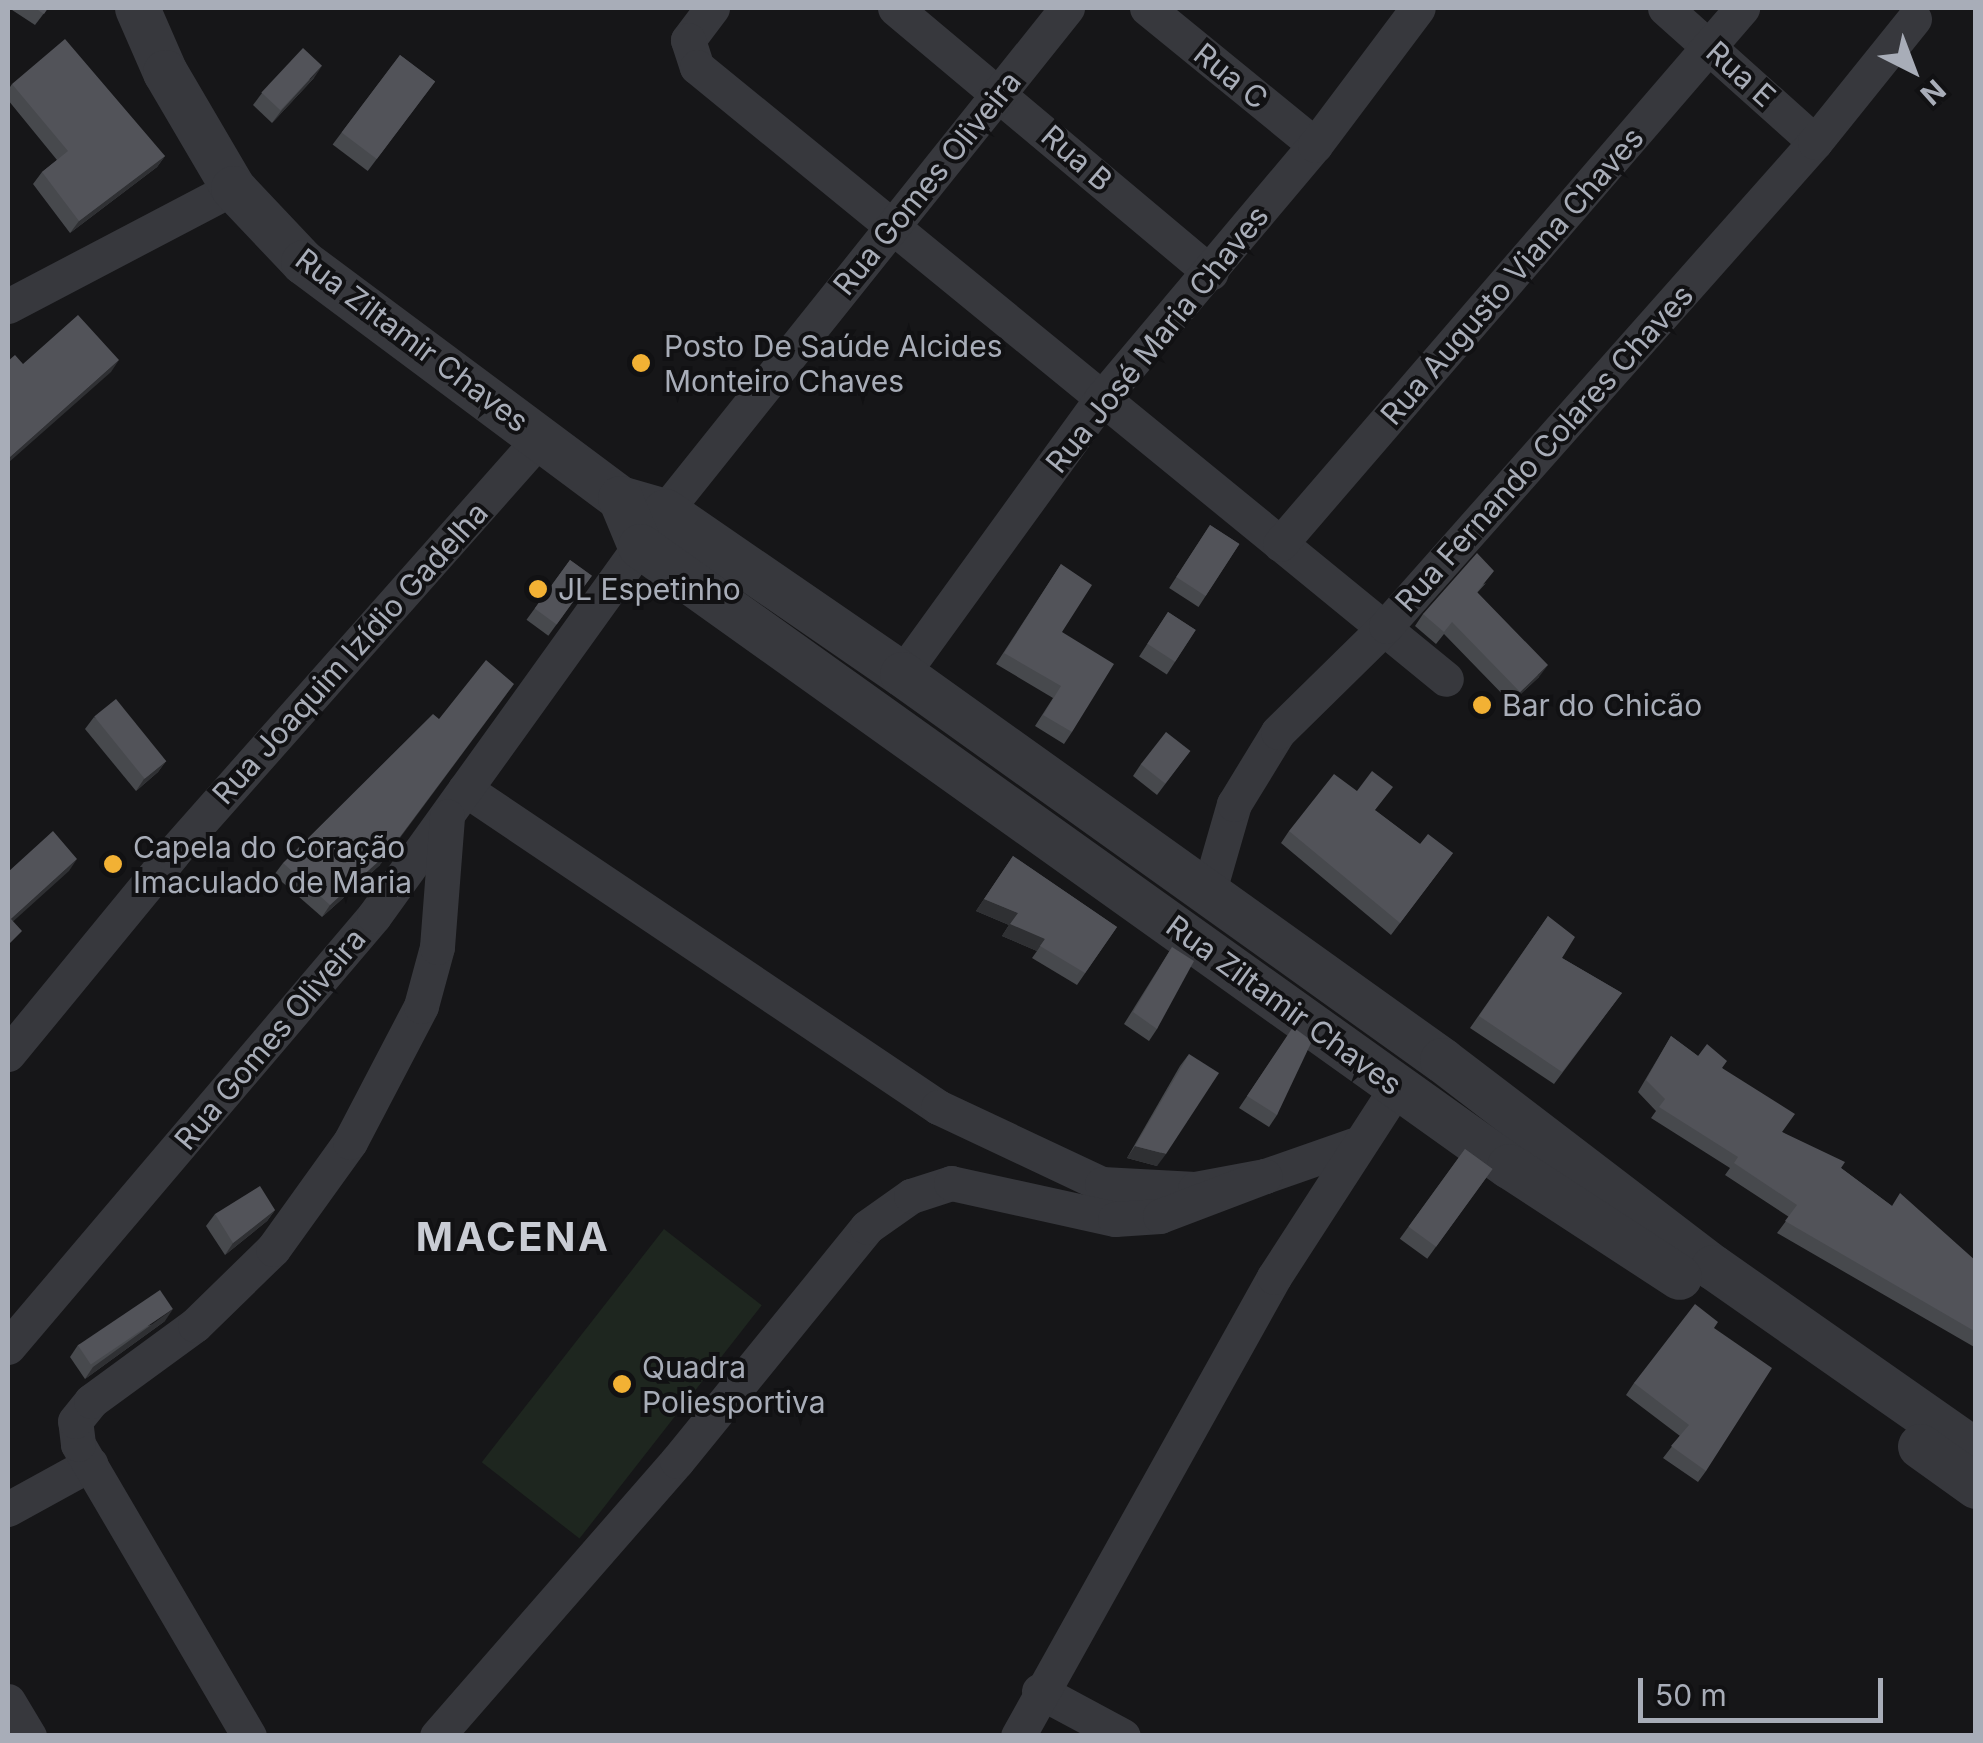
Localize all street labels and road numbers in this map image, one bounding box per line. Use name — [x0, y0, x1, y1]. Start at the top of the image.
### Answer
street label: Rua E — [1699, 34, 1783, 114]
street label: Rua C — [1187, 36, 1275, 116]
street label: Rua Gomes Oliveira — [826, 64, 1028, 302]
street label: Rua B — [1034, 118, 1120, 198]
street label: Rua Augusto Viana Chaves — [1373, 120, 1651, 432]
street label: Rua José Maria Chaves — [1038, 198, 1276, 480]
street label: Rua Ziltamir Chaves — [289, 241, 535, 439]
street label: Rua Fernando Colares Chaves — [1388, 277, 1700, 619]
street label: Rua Joaquim Izídio Gadelha — [205, 495, 495, 811]
street label: Rua Ziltamir Chaves — [1159, 908, 1409, 1102]
street label: Rua Gomes Oliveira — [167, 921, 373, 1157]

